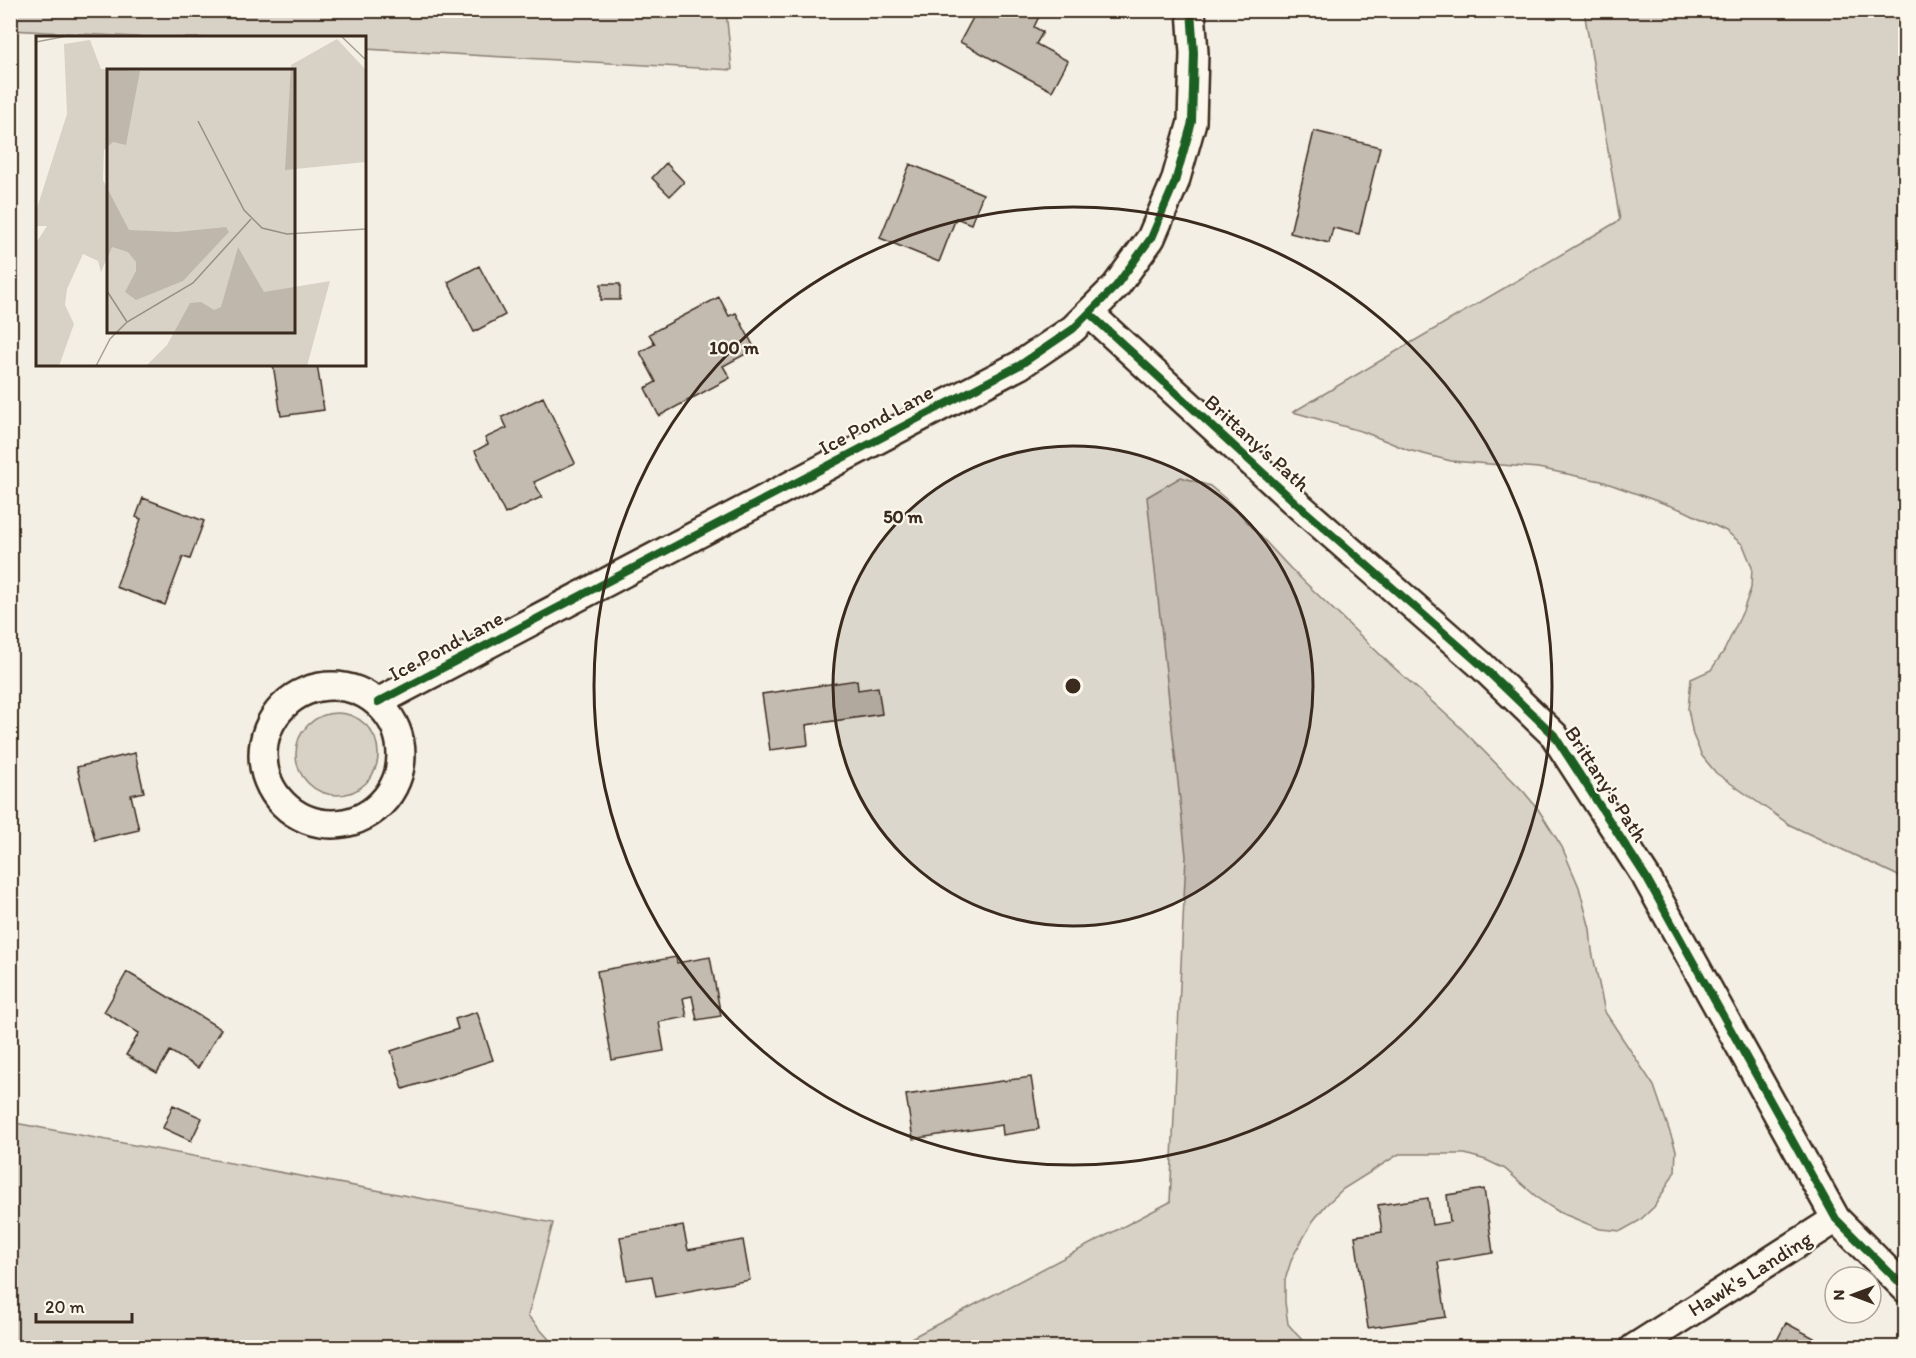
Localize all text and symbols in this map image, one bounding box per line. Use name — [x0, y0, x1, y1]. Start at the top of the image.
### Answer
inset map — [36, 36, 366, 366]
text: 100 m — [709, 337, 760, 359]
street label: Ice Pond Lane — [814, 379, 937, 460]
street label: Brittany's Path — [1200, 389, 1315, 496]
text: 50 m — [883, 506, 924, 528]
street label: Ice Pond Lane — [384, 605, 507, 686]
centre of rings — [1063, 676, 1083, 696]
street label: Brittany's Path — [1560, 721, 1653, 846]
street label: Hawk's Landing — [1683, 1225, 1816, 1322]
north arrow — [1823, 1265, 1883, 1325]
scale bar — [36, 1286, 132, 1324]
text: N — [1829, 1290, 1848, 1300]
text: 20 m — [45, 1296, 85, 1318]

